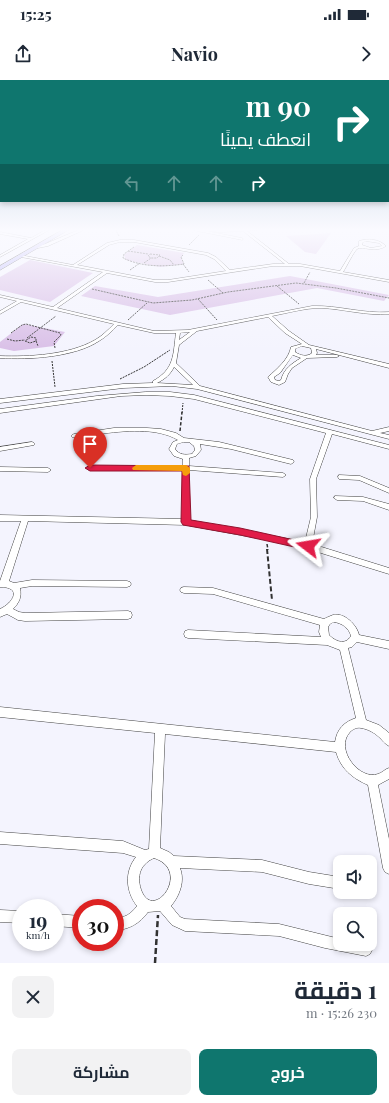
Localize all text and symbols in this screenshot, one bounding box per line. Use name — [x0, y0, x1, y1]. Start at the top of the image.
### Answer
text: 15:25 — [20, 4, 52, 24]
text: Navio — [171, 42, 218, 66]
icon: share — [12, 43, 34, 65]
icon: forward — [355, 43, 377, 65]
text: 90 m — [246, 87, 311, 124]
icon: right — [325, 96, 377, 148]
text: انعطف يمينًا — [220, 127, 311, 151]
icon: left — [121, 172, 143, 194]
icon: ahead — [163, 172, 185, 194]
icon: ahead — [205, 172, 227, 194]
icon: right — [247, 172, 269, 194]
pin — [73, 427, 107, 468]
icon: arrive — [79, 433, 101, 455]
position arrow — [287, 525, 329, 567]
map controls — [333, 855, 377, 951]
button: sound — [333, 855, 377, 899]
speed limit sign: 30 — [72, 899, 124, 951]
text: 19 — [29, 906, 47, 933]
button: search — [333, 907, 377, 951]
text: km/h — [26, 928, 50, 942]
text: 1 دقيقة — [294, 973, 377, 1005]
button: close — [12, 976, 54, 1018]
text: 230 m · 15:26 — [306, 1004, 377, 1021]
button: مشاركة — [12, 1049, 191, 1095]
button: خروج — [199, 1049, 377, 1095]

